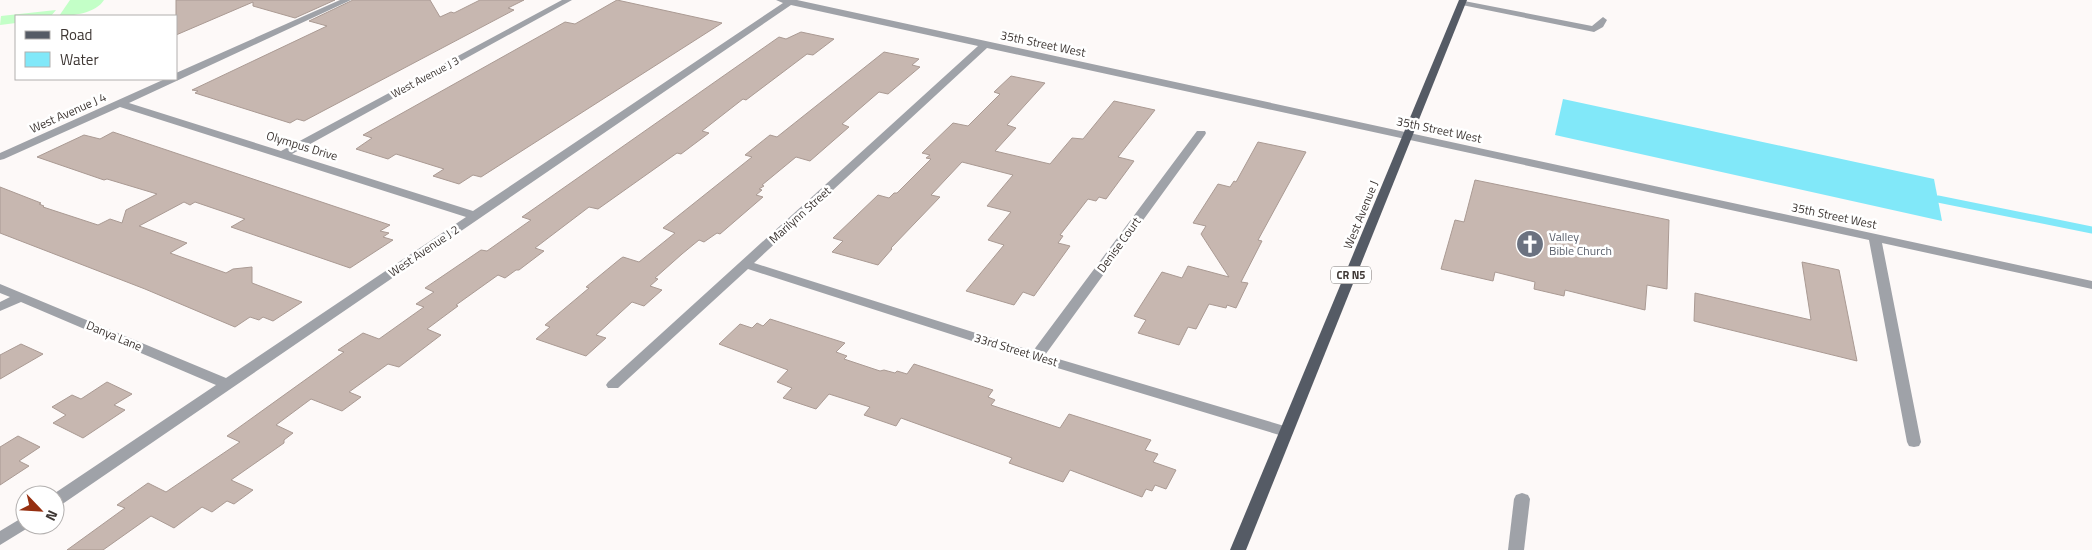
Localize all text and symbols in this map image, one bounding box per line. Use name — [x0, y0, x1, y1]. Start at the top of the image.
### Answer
legend — [15, 15, 178, 80]
text: Road — [60, 23, 92, 46]
street label: 35th Street West — [999, 25, 1088, 62]
text: Water — [60, 48, 99, 71]
street label: West Avenue J 3 — [388, 52, 462, 102]
street label: West Avenue J 4 — [27, 87, 109, 138]
street label: 35th Street West — [1395, 111, 1484, 148]
street label: Olympus Drive — [264, 126, 340, 165]
street label: West Avenue J — [1338, 178, 1383, 252]
street label: Marilynn Street — [764, 181, 836, 248]
street label: 35th Street West — [1790, 197, 1879, 234]
street label: Denise Court — [1092, 212, 1146, 276]
street label: West Avenue J 2 — [384, 220, 463, 281]
place label: Valley Bible Church — [1549, 227, 1612, 260]
church icon: Valley Bible Church — [1515, 229, 1545, 259]
road number: CR N5 — [1331, 266, 1371, 284]
street label: Danya Lane — [83, 315, 145, 356]
street label: 33rd Street West — [972, 328, 1061, 371]
north arrow — [15, 485, 65, 535]
text: N — [41, 507, 64, 525]

